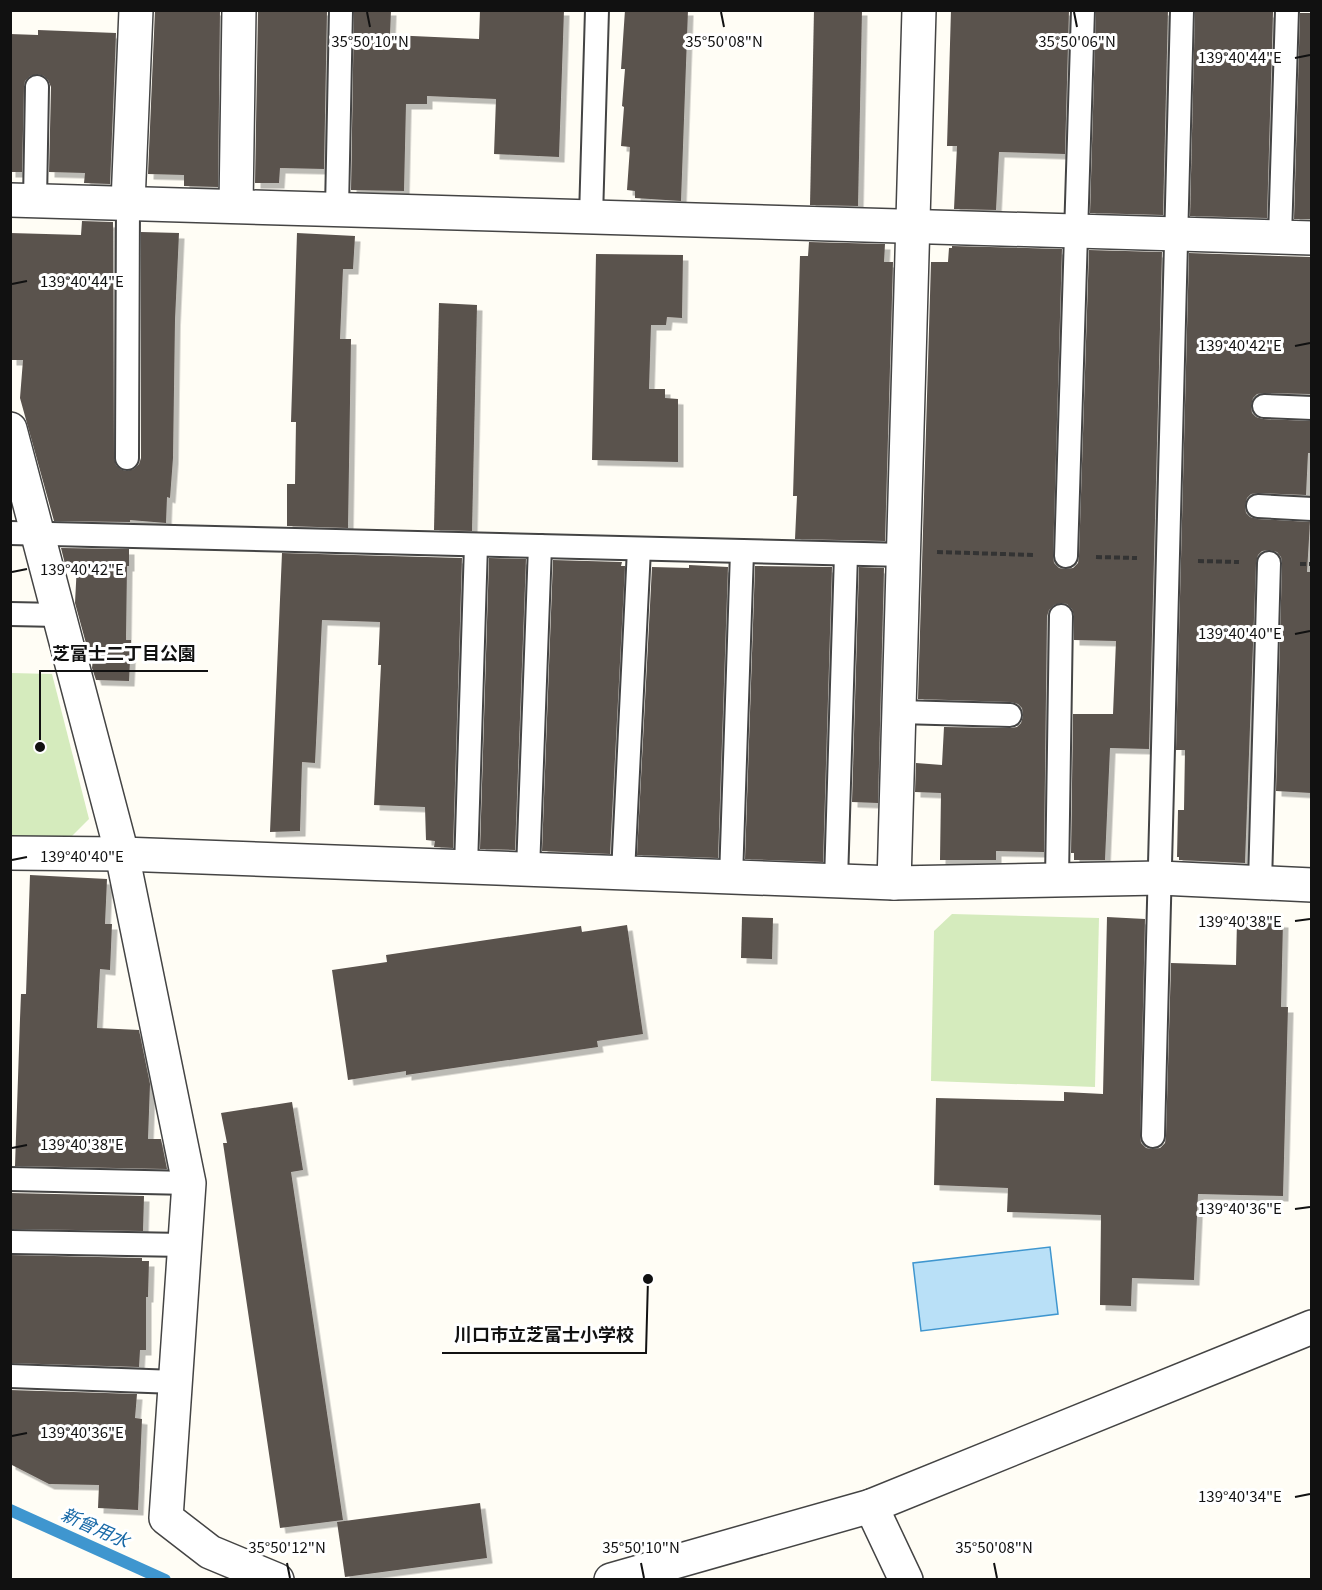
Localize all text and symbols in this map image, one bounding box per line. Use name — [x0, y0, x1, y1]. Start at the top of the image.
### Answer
text: 35°50'10"N — [331, 30, 409, 51]
text: 35°50'08"N — [685, 30, 763, 51]
text: 35°50'06"N — [1038, 30, 1116, 51]
text: 139°40'44"E — [1198, 46, 1282, 67]
text: 139°40'44"E — [40, 270, 124, 291]
text: 139°40'42"E — [1198, 334, 1282, 355]
text: 139°40'42"E — [40, 558, 124, 579]
text: 139°40'40"E — [1198, 622, 1282, 643]
callout: 芝富士二丁目公園 — [40, 635, 208, 671]
text: 芝富士二丁目公園 — [52, 639, 196, 665]
text: 139°40'40"E — [40, 845, 124, 866]
text: 139°40'38"E — [1198, 910, 1282, 931]
text: 139°40'38"E — [40, 1133, 124, 1154]
text: 139°40'36"E — [1198, 1197, 1282, 1218]
callout: 川口市立芝富士小学校 — [442, 1317, 646, 1353]
text: 川口市立芝富士小学校 — [454, 1320, 634, 1346]
text: 139°40'36"E — [40, 1421, 124, 1442]
text: 139°40'34"E — [1198, 1485, 1282, 1506]
water label: 新曾用水 — [58, 1500, 136, 1554]
text: 35°50'12"N — [248, 1536, 326, 1557]
text: 35°50'10"N — [602, 1536, 680, 1557]
text: 35°50'08"N — [955, 1536, 1033, 1557]

